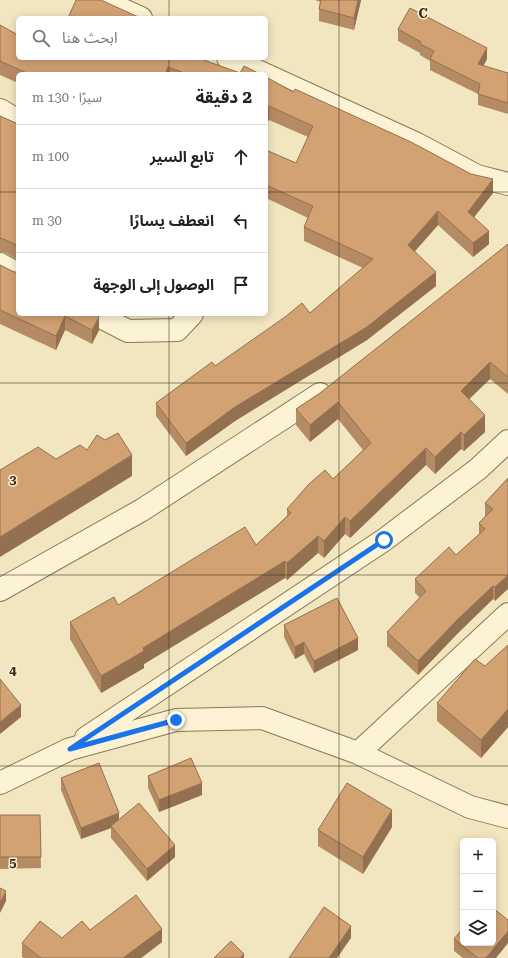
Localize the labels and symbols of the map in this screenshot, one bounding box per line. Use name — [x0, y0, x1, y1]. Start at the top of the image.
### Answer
text: C — [418, 6, 428, 21]
text: 3 — [9, 472, 17, 487]
route start — [375, 531, 393, 549]
text: 4 — [9, 663, 17, 678]
route end — [167, 711, 185, 729]
text: 5 — [9, 855, 17, 870]

